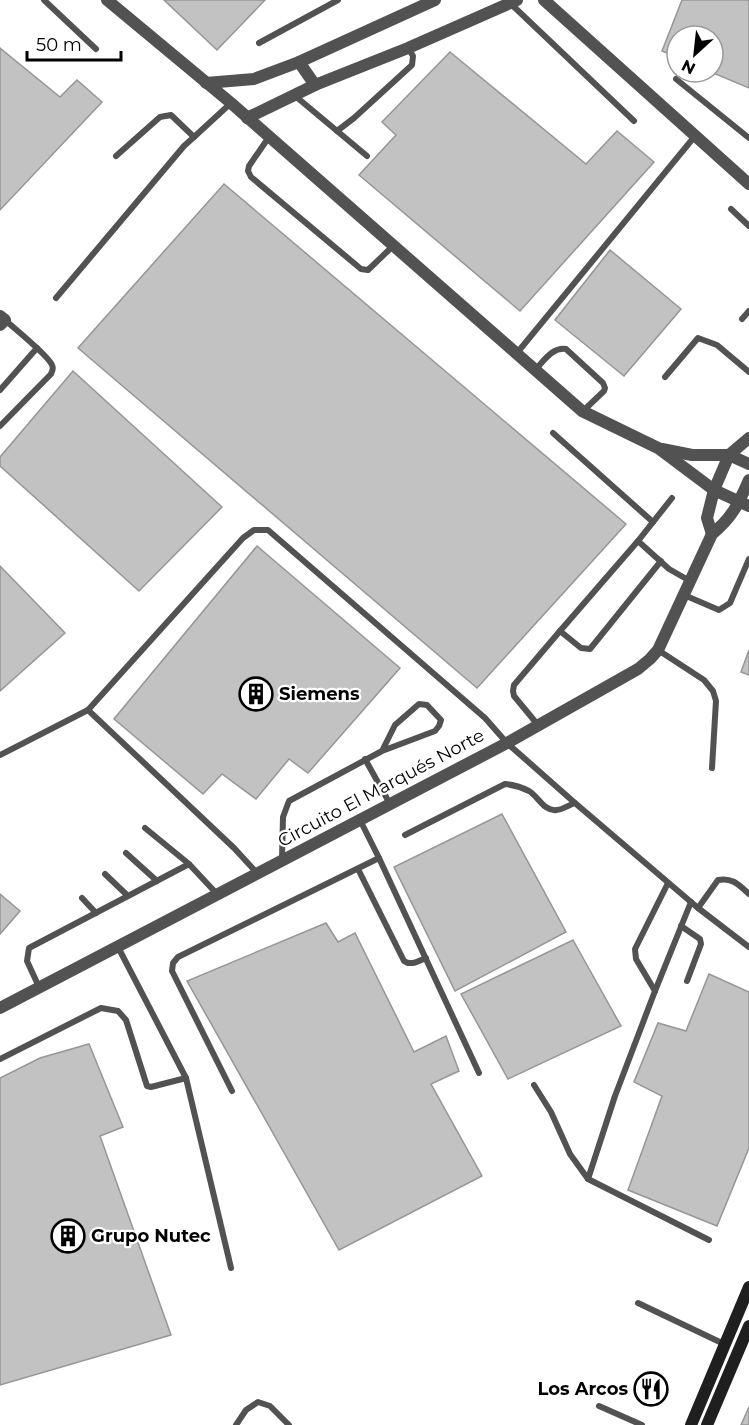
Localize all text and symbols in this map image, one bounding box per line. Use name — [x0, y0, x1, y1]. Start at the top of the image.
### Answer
scale bar — [27, 24, 122, 62]
north arrow — [665, 24, 725, 84]
text: 50 m — [36, 34, 82, 56]
text: N — [678, 56, 698, 78]
building icon: Siemens — [238, 676, 274, 712]
place label: Siemens — [279, 683, 360, 705]
street label: Circuito El Marqués Norte — [274, 724, 488, 852]
building icon: Grupo Nutec — [50, 1218, 86, 1254]
place label: Grupo Nutec — [91, 1225, 211, 1247]
restaurant icon: Los Arcos — [633, 1371, 669, 1407]
place label: Los Arcos — [537, 1378, 628, 1400]

